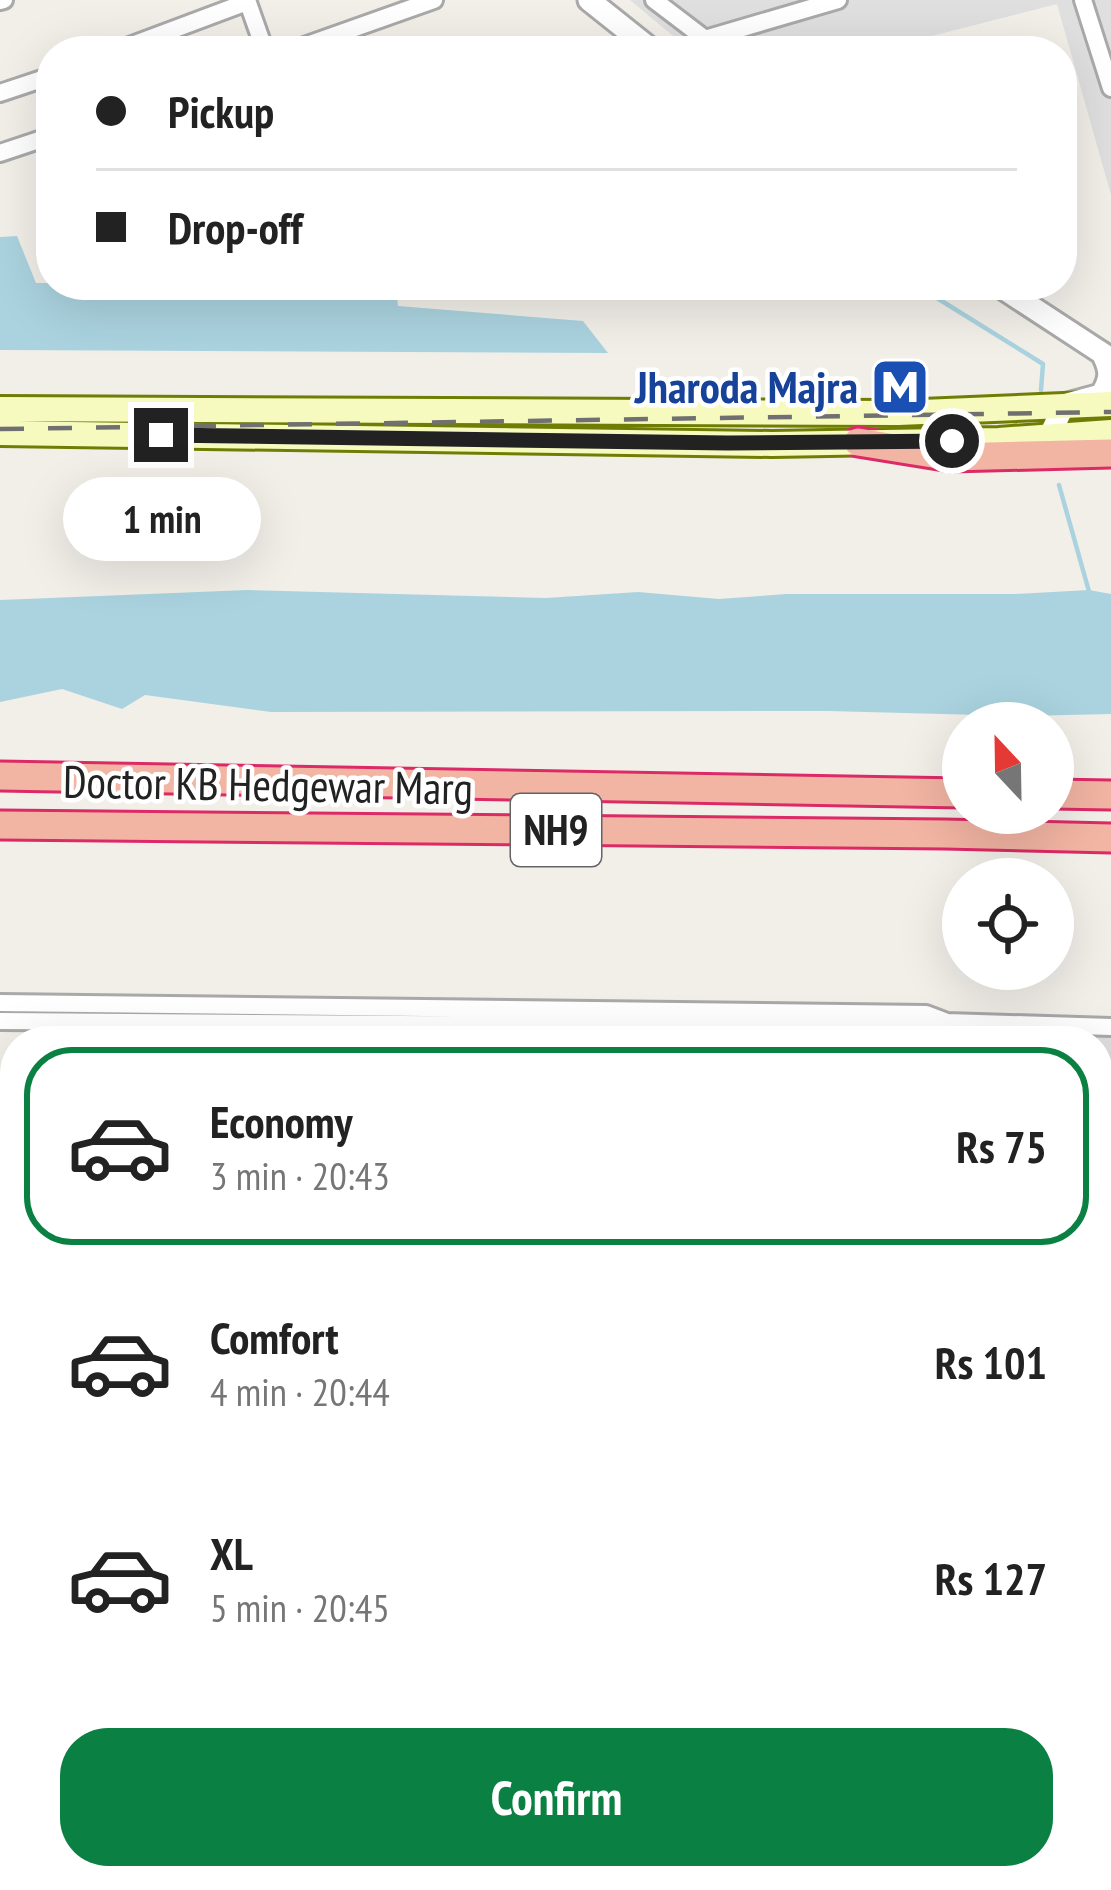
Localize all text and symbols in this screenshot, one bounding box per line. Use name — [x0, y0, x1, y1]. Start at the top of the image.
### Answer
text: Pickup — [168, 82, 274, 140]
text: Drop-off — [168, 198, 302, 256]
metro station icon: Jharoda Majra — [869, 356, 931, 418]
place label: Jharoda Majra — [634, 357, 858, 415]
route end — [134, 408, 188, 462]
route start — [925, 414, 979, 468]
callout: 1 min — [62, 477, 260, 561]
text: 1 min — [123, 493, 201, 544]
north arrow — [942, 702, 1074, 834]
map controls — [942, 702, 1074, 990]
street label: Doctor KB Hedgewar Marg — [63, 751, 474, 817]
road number: NH9 — [511, 794, 601, 866]
button: locate — [942, 858, 1074, 990]
icon: car — [66, 1092, 174, 1200]
text: Economy — [210, 1092, 353, 1150]
text: Rs 75 — [956, 1117, 1047, 1175]
text: 3 min · 20:43 — [210, 1150, 390, 1201]
icon: car — [66, 1308, 174, 1416]
text: Comfort — [210, 1308, 339, 1366]
text: Rs 101 — [935, 1333, 1047, 1391]
text: 4 min · 20:44 — [210, 1366, 390, 1417]
icon: car — [66, 1524, 174, 1632]
text: XL — [210, 1524, 253, 1582]
text: Rs 127 — [935, 1549, 1047, 1607]
text: 5 min · 20:45 — [210, 1582, 390, 1633]
button: Confirm — [60, 1728, 1053, 1866]

